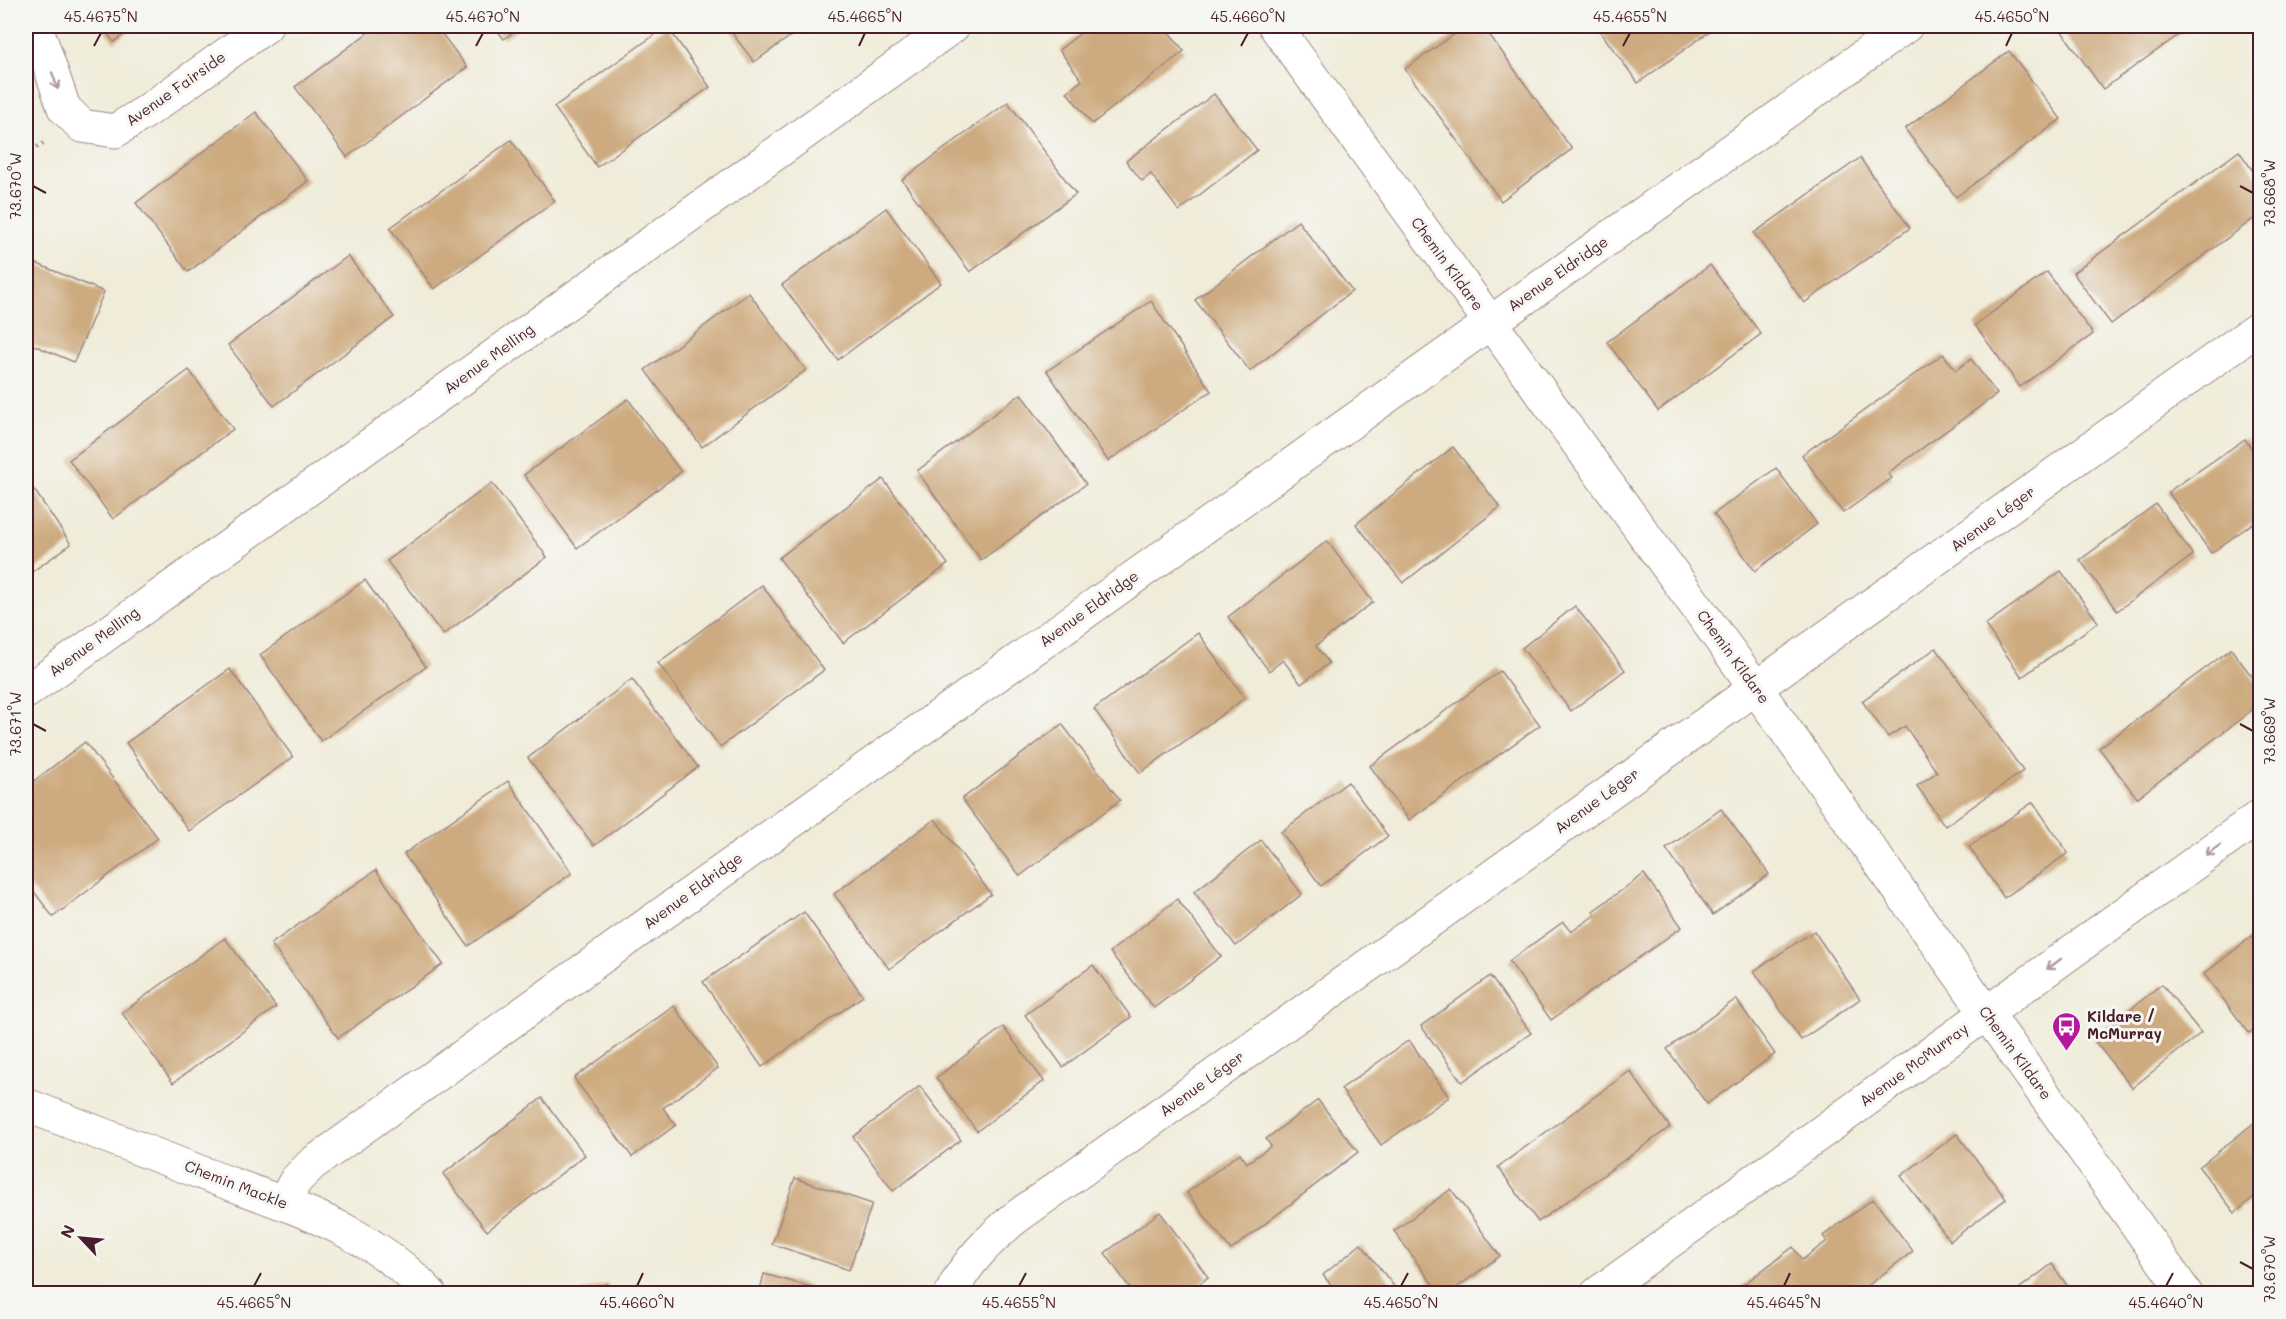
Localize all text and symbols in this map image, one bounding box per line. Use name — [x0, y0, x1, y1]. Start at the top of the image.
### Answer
text: 45.4675°N — [64, 6, 138, 26]
text: 45.4670°N — [446, 6, 520, 26]
text: 45.4665°N — [828, 6, 902, 26]
text: 45.4660°N — [1210, 6, 1286, 26]
text: 45.4655°N — [1593, 6, 1667, 26]
text: 45.4650°N — [1975, 6, 2049, 26]
street label: Avenue Fairside — [122, 46, 229, 130]
one-way arrow — [50, 71, 61, 90]
text: 73.670°W — [5, 152, 25, 220]
text: 73.668°W — [2259, 159, 2279, 227]
street label: Chemin Kildare — [1407, 213, 1489, 314]
street label: Avenue Eldridge — [1503, 231, 1612, 315]
street label: Avenue Melling — [439, 318, 538, 398]
street label: Avenue Léger — [1946, 481, 2039, 556]
street label: Avenue Eldridge — [1035, 565, 1142, 651]
street label: Avenue Melling — [44, 601, 143, 681]
street label: Chemin Kildare — [1693, 606, 1775, 707]
text: 73.671°W — [5, 692, 25, 756]
text: 73.669°W — [2259, 697, 2279, 765]
street label: Avenue Léger — [1550, 763, 1643, 838]
one-way arrow — [2205, 844, 2221, 857]
street label: Avenue Eldridge — [639, 847, 746, 933]
one-way arrow — [2047, 958, 2063, 970]
street label: Chemin Kildare — [1975, 1002, 2057, 1103]
place label: Kildare / McMurray — [2087, 1006, 2162, 1043]
bus stop icon: Kildare / McMurray — [2050, 1010, 2082, 1052]
street label: Avenue McMurray — [1855, 1018, 1972, 1110]
street label: Avenue Léger — [1155, 1046, 1248, 1121]
street label: Chemin Mackle — [182, 1155, 291, 1213]
north arrow — [51, 1208, 111, 1268]
text: N — [55, 1221, 79, 1241]
text: 73.670°W — [2259, 1235, 2279, 1303]
text: 45.4665°N — [217, 1292, 291, 1312]
text: 45.4660°N — [599, 1292, 675, 1312]
text: 45.4655°N — [982, 1292, 1056, 1312]
text: 45.4650°N — [1364, 1292, 1438, 1312]
text: 45.4645°N — [1747, 1292, 1821, 1312]
text: 45.4640°N — [2129, 1292, 2203, 1312]

